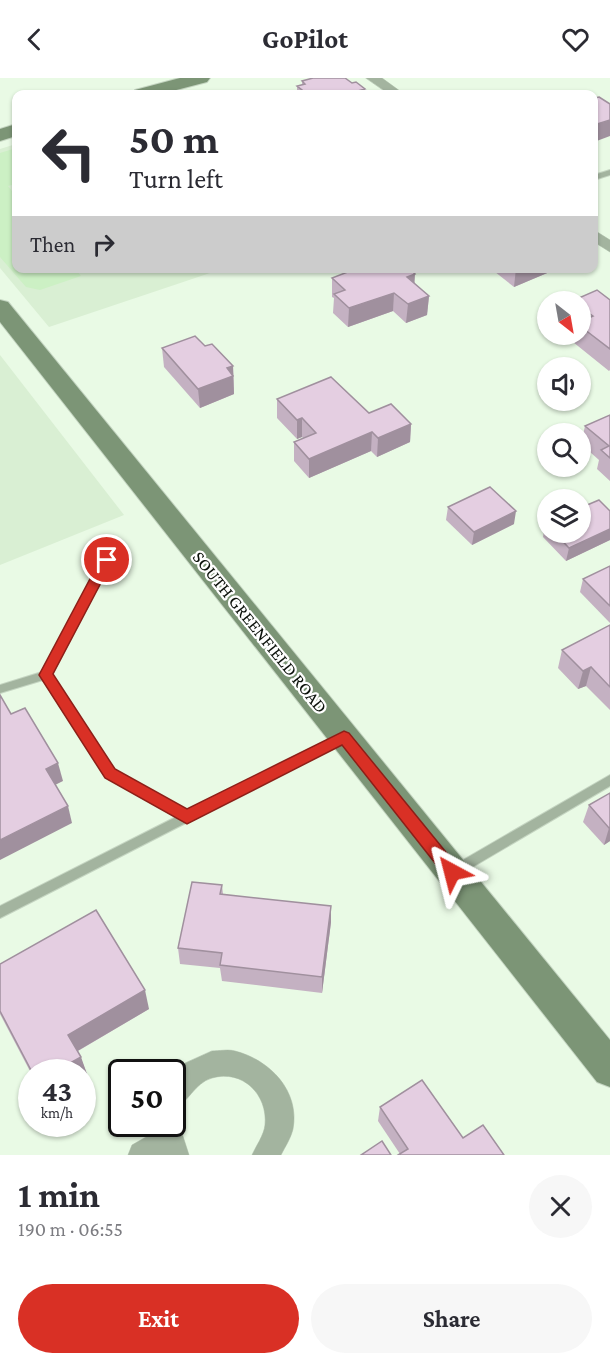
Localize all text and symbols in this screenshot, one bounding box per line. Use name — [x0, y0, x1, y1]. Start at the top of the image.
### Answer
icon: back — [18, 23, 51, 56]
icon: heart — [559, 23, 592, 56]
text: GoPilot — [262, 24, 348, 54]
icon: left — [30, 114, 108, 192]
text: 50 m — [129, 115, 219, 162]
text: Turn left — [129, 164, 223, 194]
icon: right — [87, 228, 120, 261]
text: Then — [30, 232, 75, 257]
north arrow — [537, 291, 591, 345]
map controls — [537, 291, 591, 543]
button: sound — [537, 357, 591, 411]
button: search — [537, 423, 591, 477]
button: layers — [537, 489, 591, 543]
pin — [81, 534, 132, 585]
icon: arrive — [90, 543, 123, 576]
street label: SOUTH GREENFIELD ROAD — [189, 547, 331, 717]
position arrow — [420, 840, 484, 904]
speed limit sign: 50 — [108, 1059, 186, 1137]
text: 43 — [42, 1074, 72, 1107]
text: km/h — [41, 1105, 73, 1121]
text: 1 min — [18, 1175, 100, 1215]
button: close — [529, 1175, 592, 1238]
text: 190 m · 06:55 — [18, 1218, 123, 1240]
button: Exit — [18, 1284, 299, 1353]
button: Share — [311, 1284, 592, 1353]

